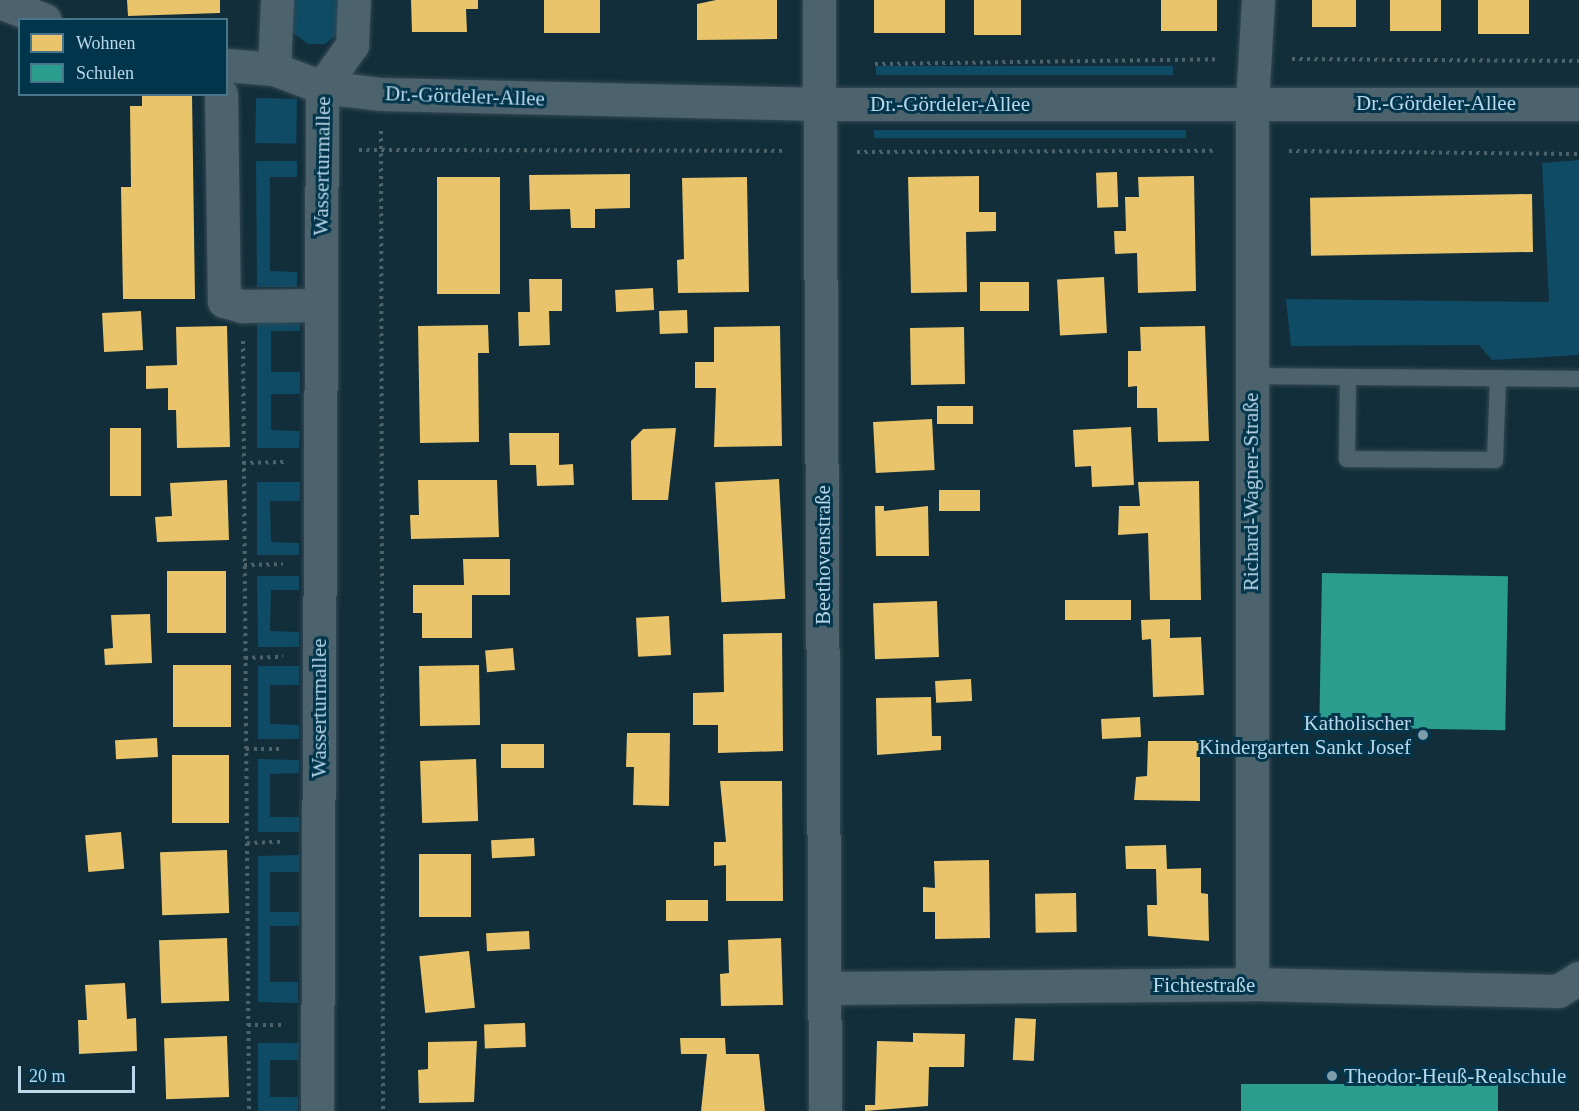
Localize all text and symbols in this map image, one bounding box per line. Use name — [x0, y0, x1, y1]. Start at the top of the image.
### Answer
legend — [18, 18, 228, 96]
text: Wohnen — [76, 33, 136, 53]
text: Schulen — [76, 63, 134, 83]
street label: Dr.-Gördeler-Allee — [385, 81, 545, 111]
street label: Dr.-Gördeler-Allee — [1356, 90, 1516, 116]
street label: Dr.-Gördeler-Allee — [870, 91, 1030, 117]
street label: Wasserturmallee — [308, 96, 336, 236]
street label: Richard-Wagner-Straße — [1238, 393, 1264, 591]
street label: Beethovenstraße — [810, 485, 836, 625]
street label: Wasserturmallee — [306, 638, 332, 778]
place label: Katholischer Kindergarten Sankt Josef — [1199, 710, 1411, 760]
marker: Katholischer Kindergarten Sankt Josef — [1416, 728, 1430, 742]
street label: Fichtestraße — [1153, 972, 1255, 998]
scale bar — [21, 1054, 138, 1092]
place label: Theodor-Heuß-Realschule — [1344, 1063, 1566, 1089]
text: 20 m — [29, 1066, 66, 1086]
marker: Theodor-Heuß-Realschule — [1325, 1069, 1339, 1083]

